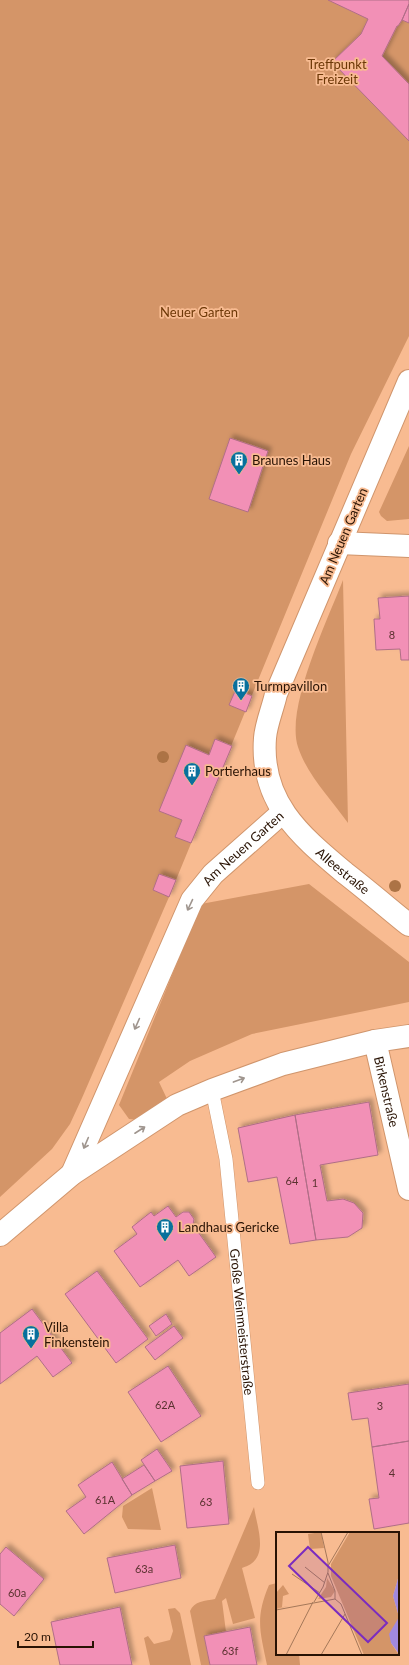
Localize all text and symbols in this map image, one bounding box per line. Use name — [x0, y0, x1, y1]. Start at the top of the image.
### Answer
park label: Treffpunkt Freizeit — [307, 56, 367, 87]
park label: Neuer Garten — [160, 304, 238, 320]
building icon: Braunes Haus — [229, 450, 249, 475]
place label: Braunes Haus — [252, 452, 331, 468]
street label: Am Neuen Garten — [315, 485, 371, 587]
house number: 8 — [389, 628, 395, 641]
building icon: Turmpavillon — [231, 676, 251, 701]
place label: Turmpavillon — [254, 678, 327, 694]
building icon: Portierhaus — [182, 761, 202, 786]
place label: Portierhaus — [205, 763, 271, 779]
street label: Am Neuen Garten — [199, 808, 287, 889]
street label: Alleestraße — [313, 844, 373, 898]
one-way arrow — [186, 899, 193, 911]
one-way arrow — [133, 1018, 141, 1030]
street label: Birkenstraße — [371, 1055, 403, 1129]
one-way arrow — [233, 1075, 245, 1083]
one-way arrow — [134, 1126, 145, 1134]
one-way arrow — [81, 1137, 89, 1149]
house number: 64 — [286, 1174, 299, 1187]
house number: 1 — [312, 1176, 318, 1189]
building icon: Landhaus Gericke — [155, 1217, 175, 1242]
place label: Landhaus Gericke — [178, 1219, 279, 1235]
street label: Große Weinmeisterstraße — [227, 1248, 257, 1396]
place label: Villa Finkenstein — [44, 1319, 110, 1350]
building icon: Villa Finkenstein — [21, 1324, 41, 1349]
house number: 62A — [155, 1398, 176, 1411]
house number: 3 — [377, 1399, 383, 1412]
house number: 4 — [389, 1466, 396, 1479]
house number: 61A — [95, 1493, 116, 1506]
house number: 63 — [200, 1495, 212, 1508]
inset map — [276, 1532, 399, 1655]
house number: 63a — [135, 1562, 153, 1575]
house number: 60a — [8, 1586, 26, 1599]
scale bar — [18, 1623, 93, 1649]
text: 20 m — [24, 1629, 51, 1644]
house number: 63f — [222, 1644, 238, 1657]

